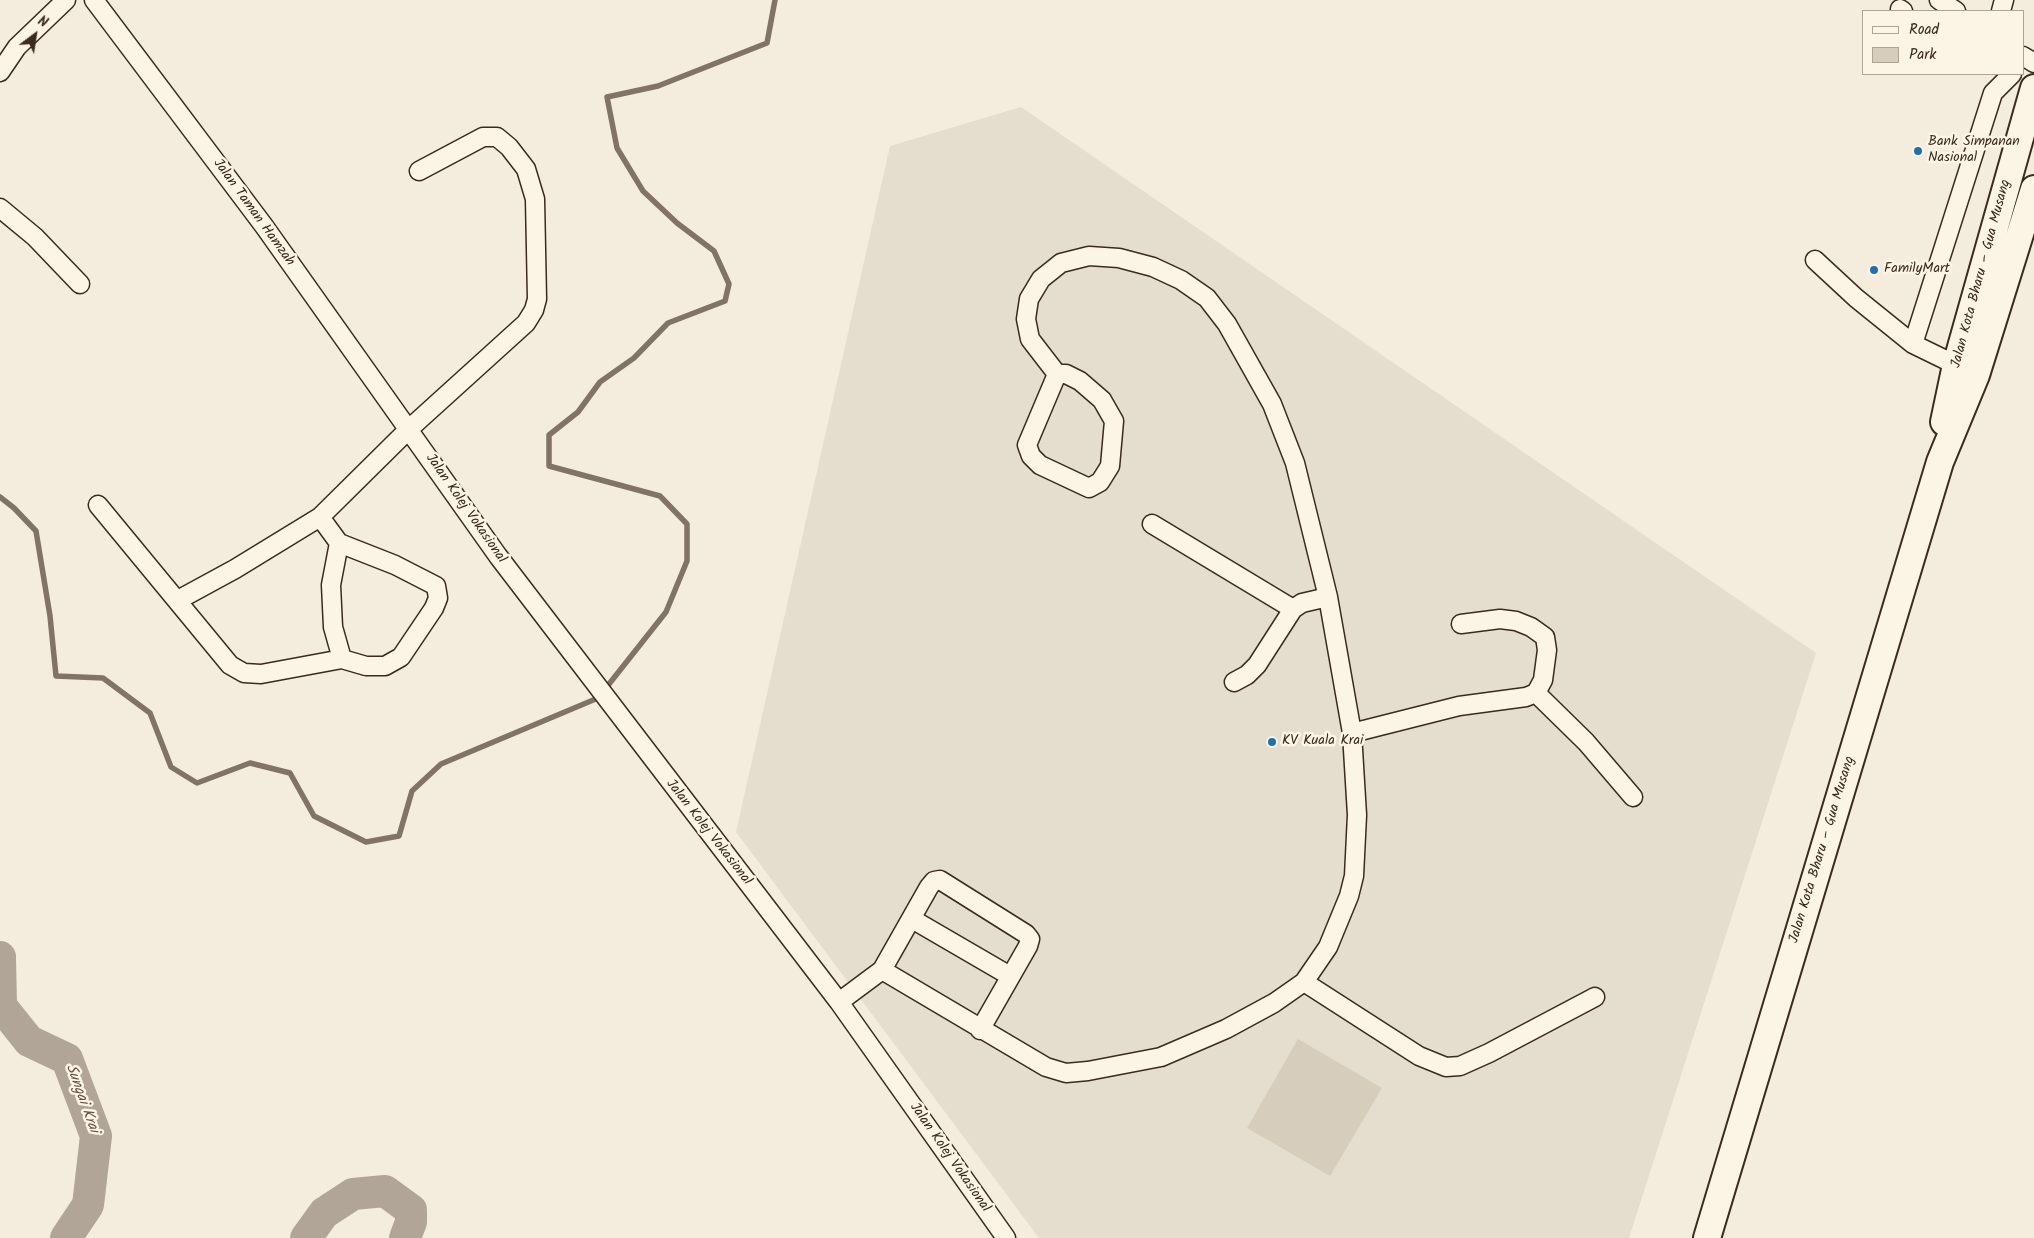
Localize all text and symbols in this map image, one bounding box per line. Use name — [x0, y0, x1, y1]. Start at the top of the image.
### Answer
north arrow — [10, 10, 60, 60]
text: N — [33, 10, 52, 34]
legend — [1862, 10, 2024, 75]
text: Road — [1909, 18, 1939, 42]
text: Park — [1909, 43, 1936, 67]
place label: Bank Simpanan Nasional — [1928, 135, 2020, 168]
marker: Bank Simpanan Nasional — [1912, 145, 1924, 157]
street label: Jalan Taman Hamzah — [208, 156, 298, 270]
street label: Jalan Kota Bharu – Gua Musang — [1949, 178, 2015, 370]
place label: FamilyMart — [1884, 262, 1950, 278]
marker: FamilyMart — [1868, 264, 1880, 276]
street label: Jalan Kolej Vokasional — [421, 451, 509, 567]
place label: KV Kuala Krai — [1282, 734, 1363, 750]
marker: KV Kuala Krai — [1266, 736, 1278, 748]
street label: Jalan Kota Bharu – Gua Musang — [1787, 755, 1859, 945]
street label: Jalan Kolej Vokasional — [661, 777, 755, 889]
water label: Sungai Krai — [60, 1062, 102, 1136]
street label: Jalan Kolej Vokasional — [905, 1100, 993, 1216]

